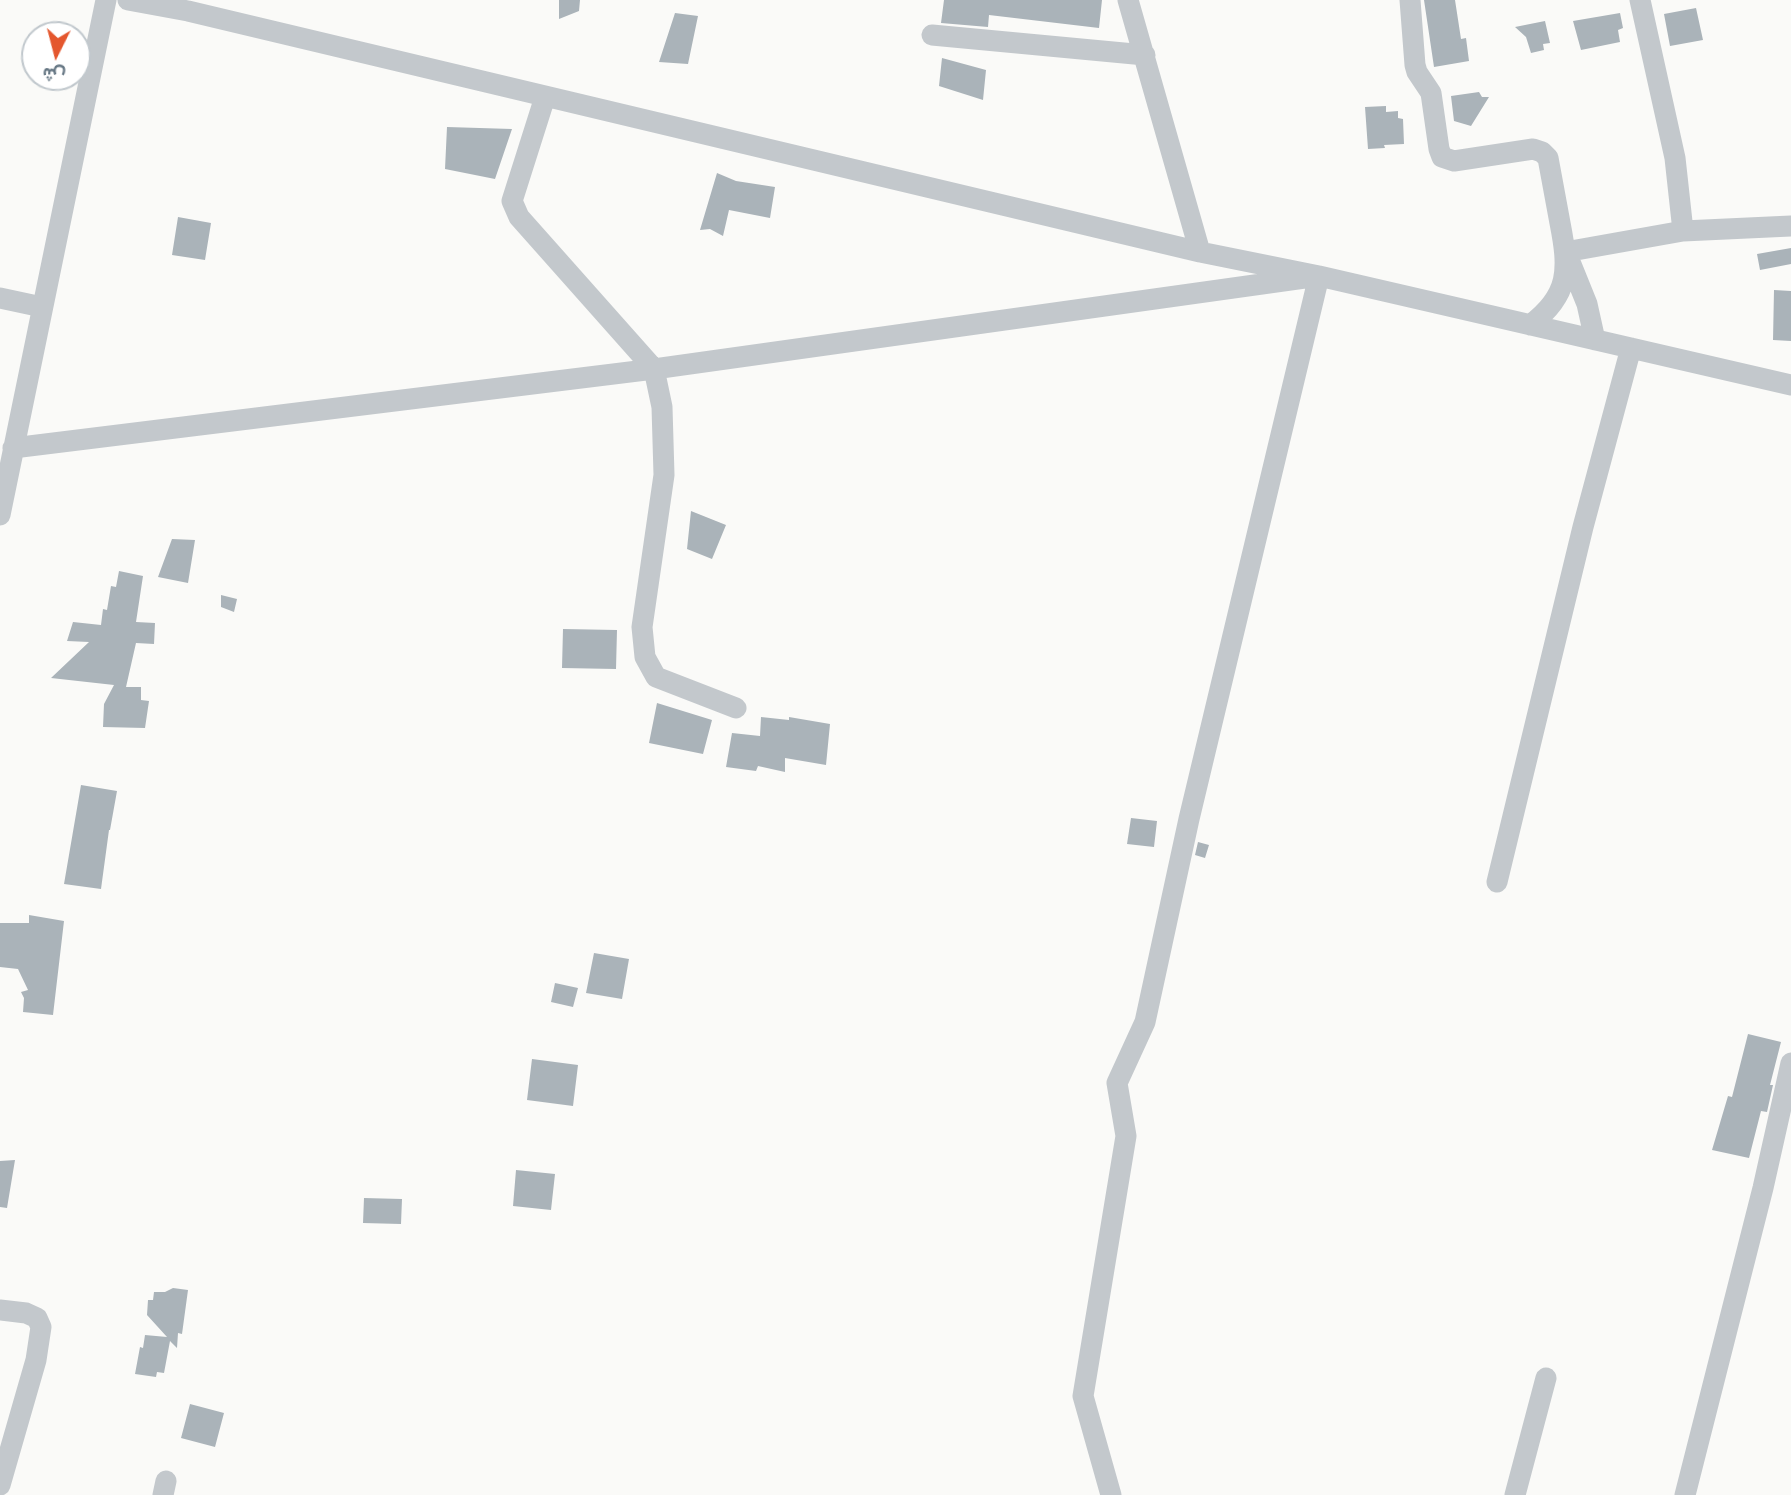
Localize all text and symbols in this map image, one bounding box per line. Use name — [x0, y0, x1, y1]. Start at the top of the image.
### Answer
north arrow — [21, 21, 91, 91]
text: ش — [42, 63, 67, 87]

